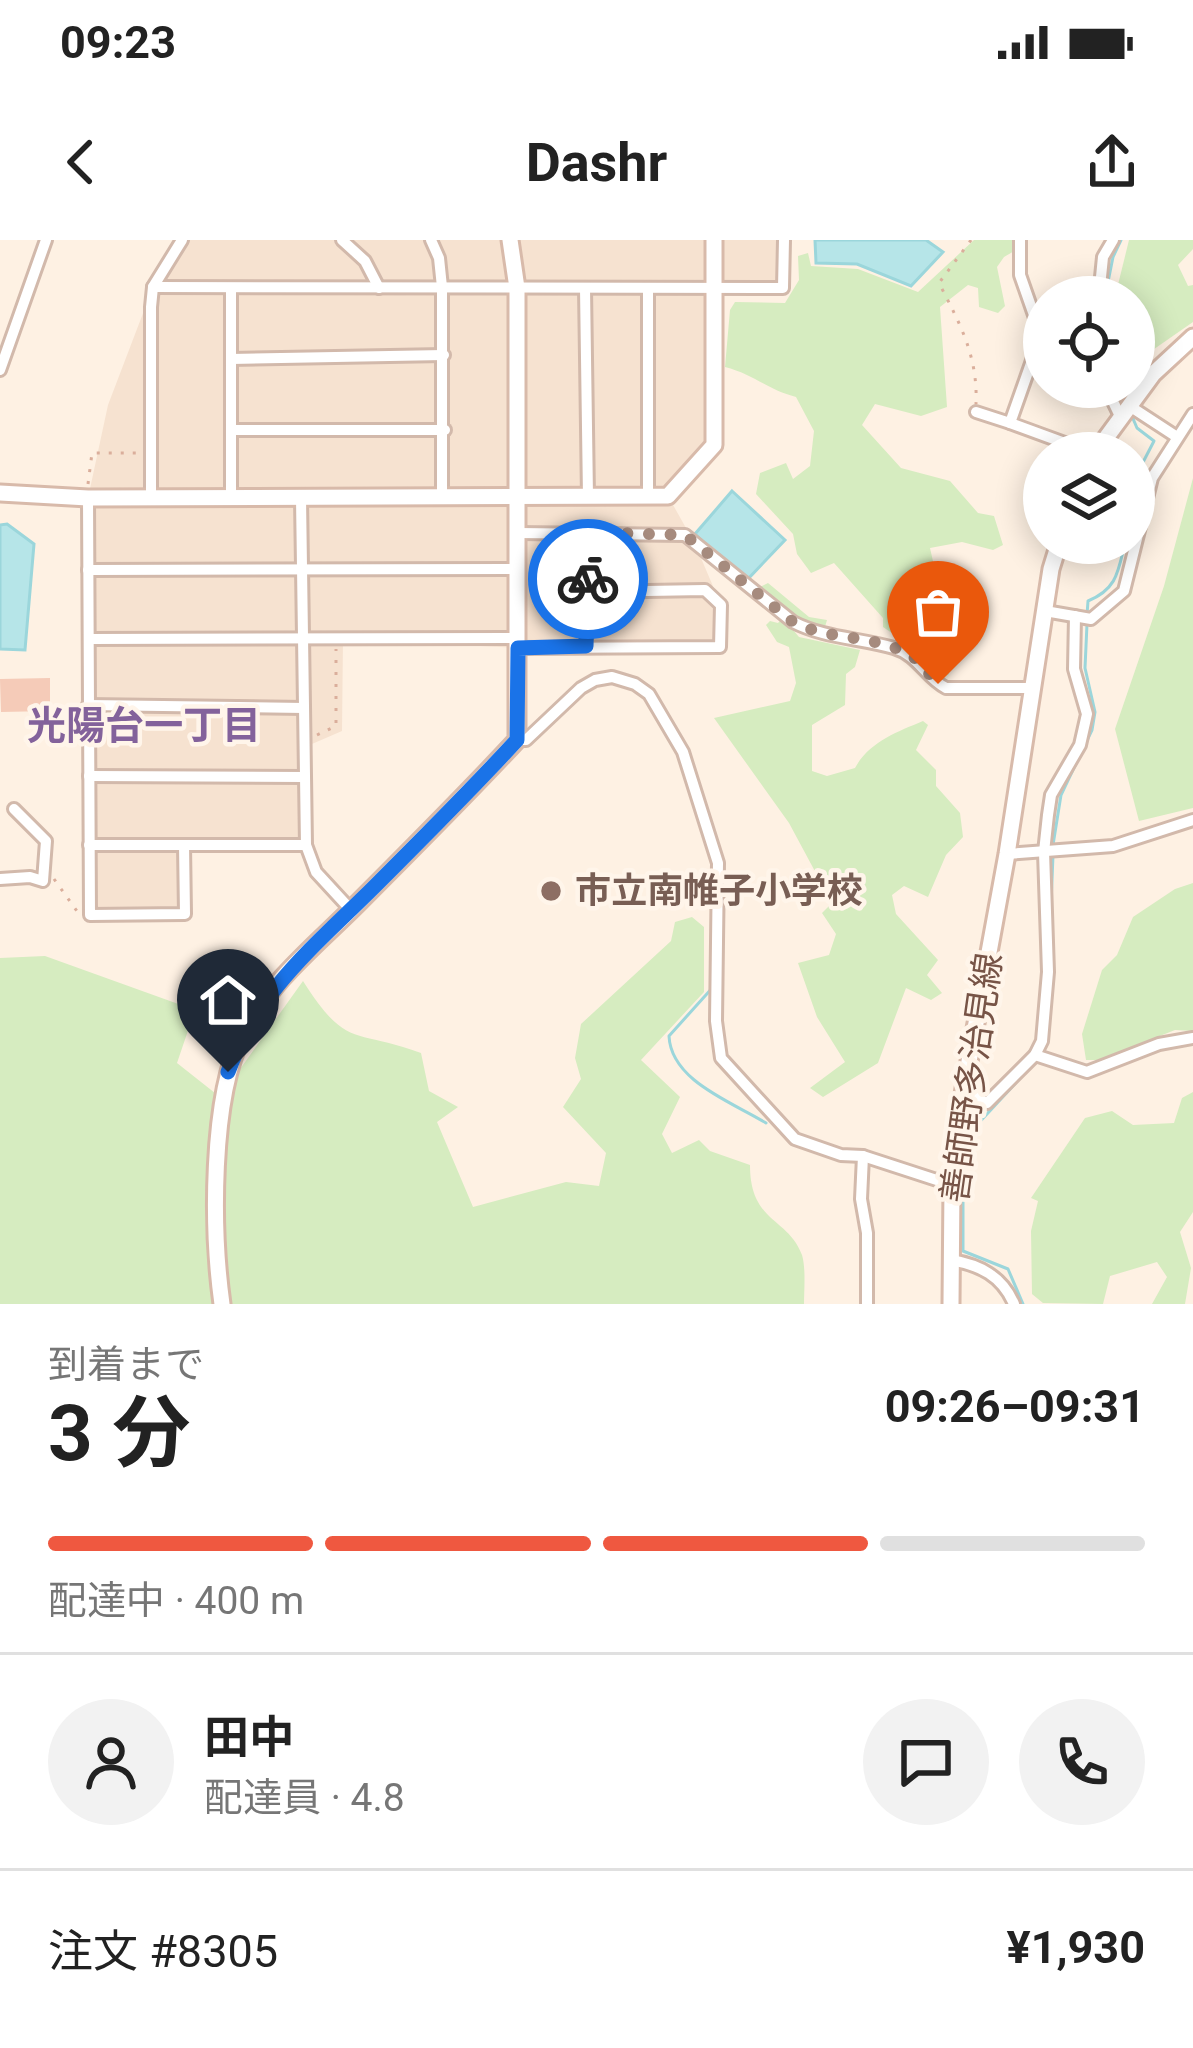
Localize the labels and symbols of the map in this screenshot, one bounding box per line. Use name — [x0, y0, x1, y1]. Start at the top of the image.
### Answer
courier — [528, 519, 648, 639]
pin — [887, 561, 989, 684]
district label: 光陽台一丁目 — [27, 703, 261, 749]
place label: 市立南帷子小学校 — [575, 870, 863, 912]
marker: 市立南帷子小学校 — [538, 878, 564, 904]
pin — [177, 949, 279, 1072]
street label: 善師野多治見線 — [934, 950, 1010, 1206]

